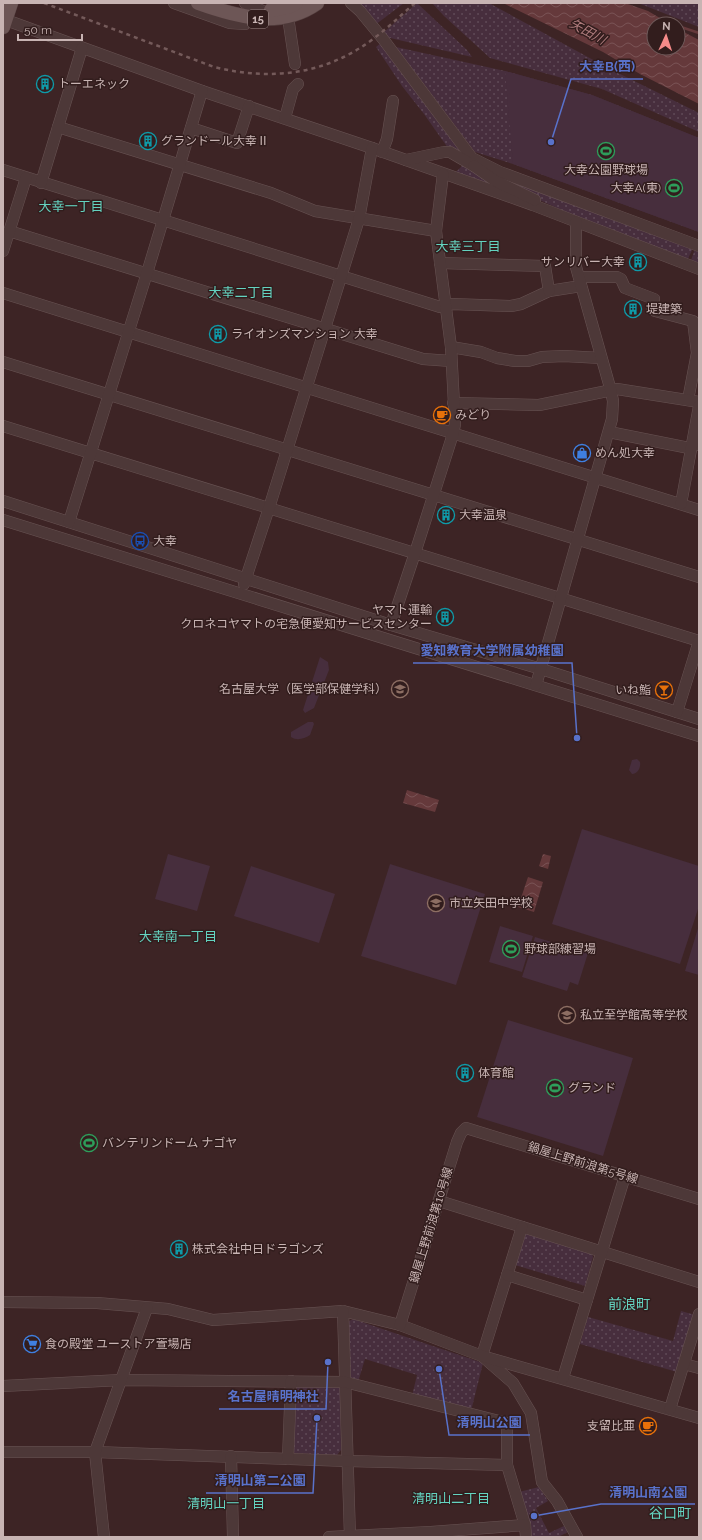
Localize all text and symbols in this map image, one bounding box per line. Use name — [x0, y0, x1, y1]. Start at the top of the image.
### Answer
road number: 15 — [248, 10, 268, 28]
water label: 矢田川 — [567, 15, 610, 48]
scale bar — [18, 16, 82, 42]
north arrow — [646, 16, 686, 56]
text: N — [662, 20, 671, 33]
text: 50 m — [24, 23, 52, 37]
callout: 大幸B(西) — [571, 54, 643, 79]
text: 大幸B(西) — [579, 59, 635, 74]
building icon: トーエネック — [35, 74, 55, 94]
place label: トーエネック — [58, 77, 130, 91]
building icon: グランドール大幸Ⅱ — [138, 131, 158, 151]
place label: グランドール大幸Ⅱ — [161, 134, 269, 148]
sports icon: 大幸公園野球場 — [596, 141, 616, 161]
place label: 大幸公園野球場 — [564, 163, 648, 177]
sports icon: 大幸A(東) — [664, 178, 684, 198]
place label: 大幸A(東) — [610, 181, 661, 195]
district label: 大幸一丁目 — [38, 199, 104, 214]
district label: 大幸三丁目 — [435, 239, 501, 254]
building icon: サンリバー大幸 — [628, 252, 648, 272]
place label: サンリバー大幸 — [541, 255, 625, 269]
district label: 大幸二丁目 — [208, 285, 274, 300]
building icon: 堤建築 — [623, 299, 643, 319]
place label: 堤建築 — [646, 302, 682, 316]
building icon: ライオンズマンション 大幸 — [208, 324, 228, 344]
place label: ライオンズマンション 大幸 — [231, 327, 378, 341]
cafe icon: みどり — [432, 405, 452, 425]
place label: みどり — [455, 408, 491, 422]
shop icon: めん処大幸 — [572, 443, 592, 463]
place label: めん処大幸 — [595, 446, 655, 460]
building icon: 大幸温泉 — [436, 505, 456, 525]
place label: 大幸温泉 — [459, 508, 507, 522]
bus stop icon: 大幸 — [130, 531, 150, 551]
place label: 大幸 — [153, 534, 177, 548]
place label: ヤマト運輸 クロネコヤマトの宅急便愛知サービスセンター — [180, 603, 432, 631]
building icon: ヤマト運輸 クロネコヤマトの宅急便愛知サービスセンター — [435, 607, 455, 627]
callout: 愛知教育大学附属幼稚園 — [413, 638, 572, 663]
text: 愛知教育大学附属幼稚園 — [420, 643, 564, 658]
school or university icon: 名古屋大学（医学部保健学科） — [390, 679, 410, 699]
bar icon: いね鮨 — [654, 680, 674, 700]
place label: 名古屋大学（医学部保健学科） — [219, 682, 387, 696]
place label: いね鮨 — [615, 683, 651, 697]
school or university icon: 市立矢田中学校 — [426, 893, 446, 913]
place label: 市立矢田中学校 — [449, 896, 533, 910]
district label: 大幸南一丁目 — [139, 929, 217, 944]
sports icon: 野球部練習場 — [501, 939, 521, 959]
place label: 野球部練習場 — [524, 942, 596, 956]
school or university icon: 私立至学館高等学校 — [557, 1005, 577, 1025]
place label: 私立至学館高等学校 — [580, 1008, 688, 1022]
building icon: 体育館 — [455, 1063, 475, 1083]
place label: 体育館 — [478, 1066, 514, 1080]
sports icon: グランド — [545, 1078, 565, 1098]
place label: グランド — [568, 1081, 616, 1095]
sports icon: バンテリンドーム ナゴヤ — [79, 1133, 99, 1153]
place label: バンテリンドーム ナゴヤ — [102, 1136, 237, 1150]
street label: 鍋屋上野前浪第5号線 — [526, 1140, 640, 1186]
street label: 鍋屋上野前浪第10号線 — [407, 1165, 455, 1285]
building icon: 株式会社中日ドラゴンズ — [169, 1239, 189, 1259]
place label: 株式会社中日ドラゴンズ — [192, 1242, 324, 1256]
district label: 前浪町 — [608, 1296, 650, 1312]
supermarket icon: 食の殿堂 ユーストア萱場店 — [22, 1334, 42, 1354]
place label: 食の殿堂 ユーストア萱場店 — [45, 1337, 191, 1351]
callout: 名古屋晴明神社 — [219, 1384, 326, 1409]
text: 名古屋晴明神社 — [227, 1389, 319, 1404]
callout: 清明山公園 — [449, 1410, 530, 1435]
text: 清明山公園 — [456, 1415, 522, 1430]
cafe icon: 支留比亜 — [638, 1416, 658, 1436]
place label: 支留比亜 — [587, 1419, 635, 1433]
callout: 清明山第二公園 — [206, 1468, 313, 1493]
text: 清明山第二公園 — [214, 1473, 306, 1488]
callout: 清明山南公園 — [601, 1479, 695, 1504]
text: 清明山南公園 — [609, 1485, 687, 1500]
district label: 清明山二丁目 — [412, 1491, 490, 1506]
district label: 清明山一丁目 — [187, 1496, 265, 1511]
district label: 谷口町 — [649, 1505, 691, 1521]

